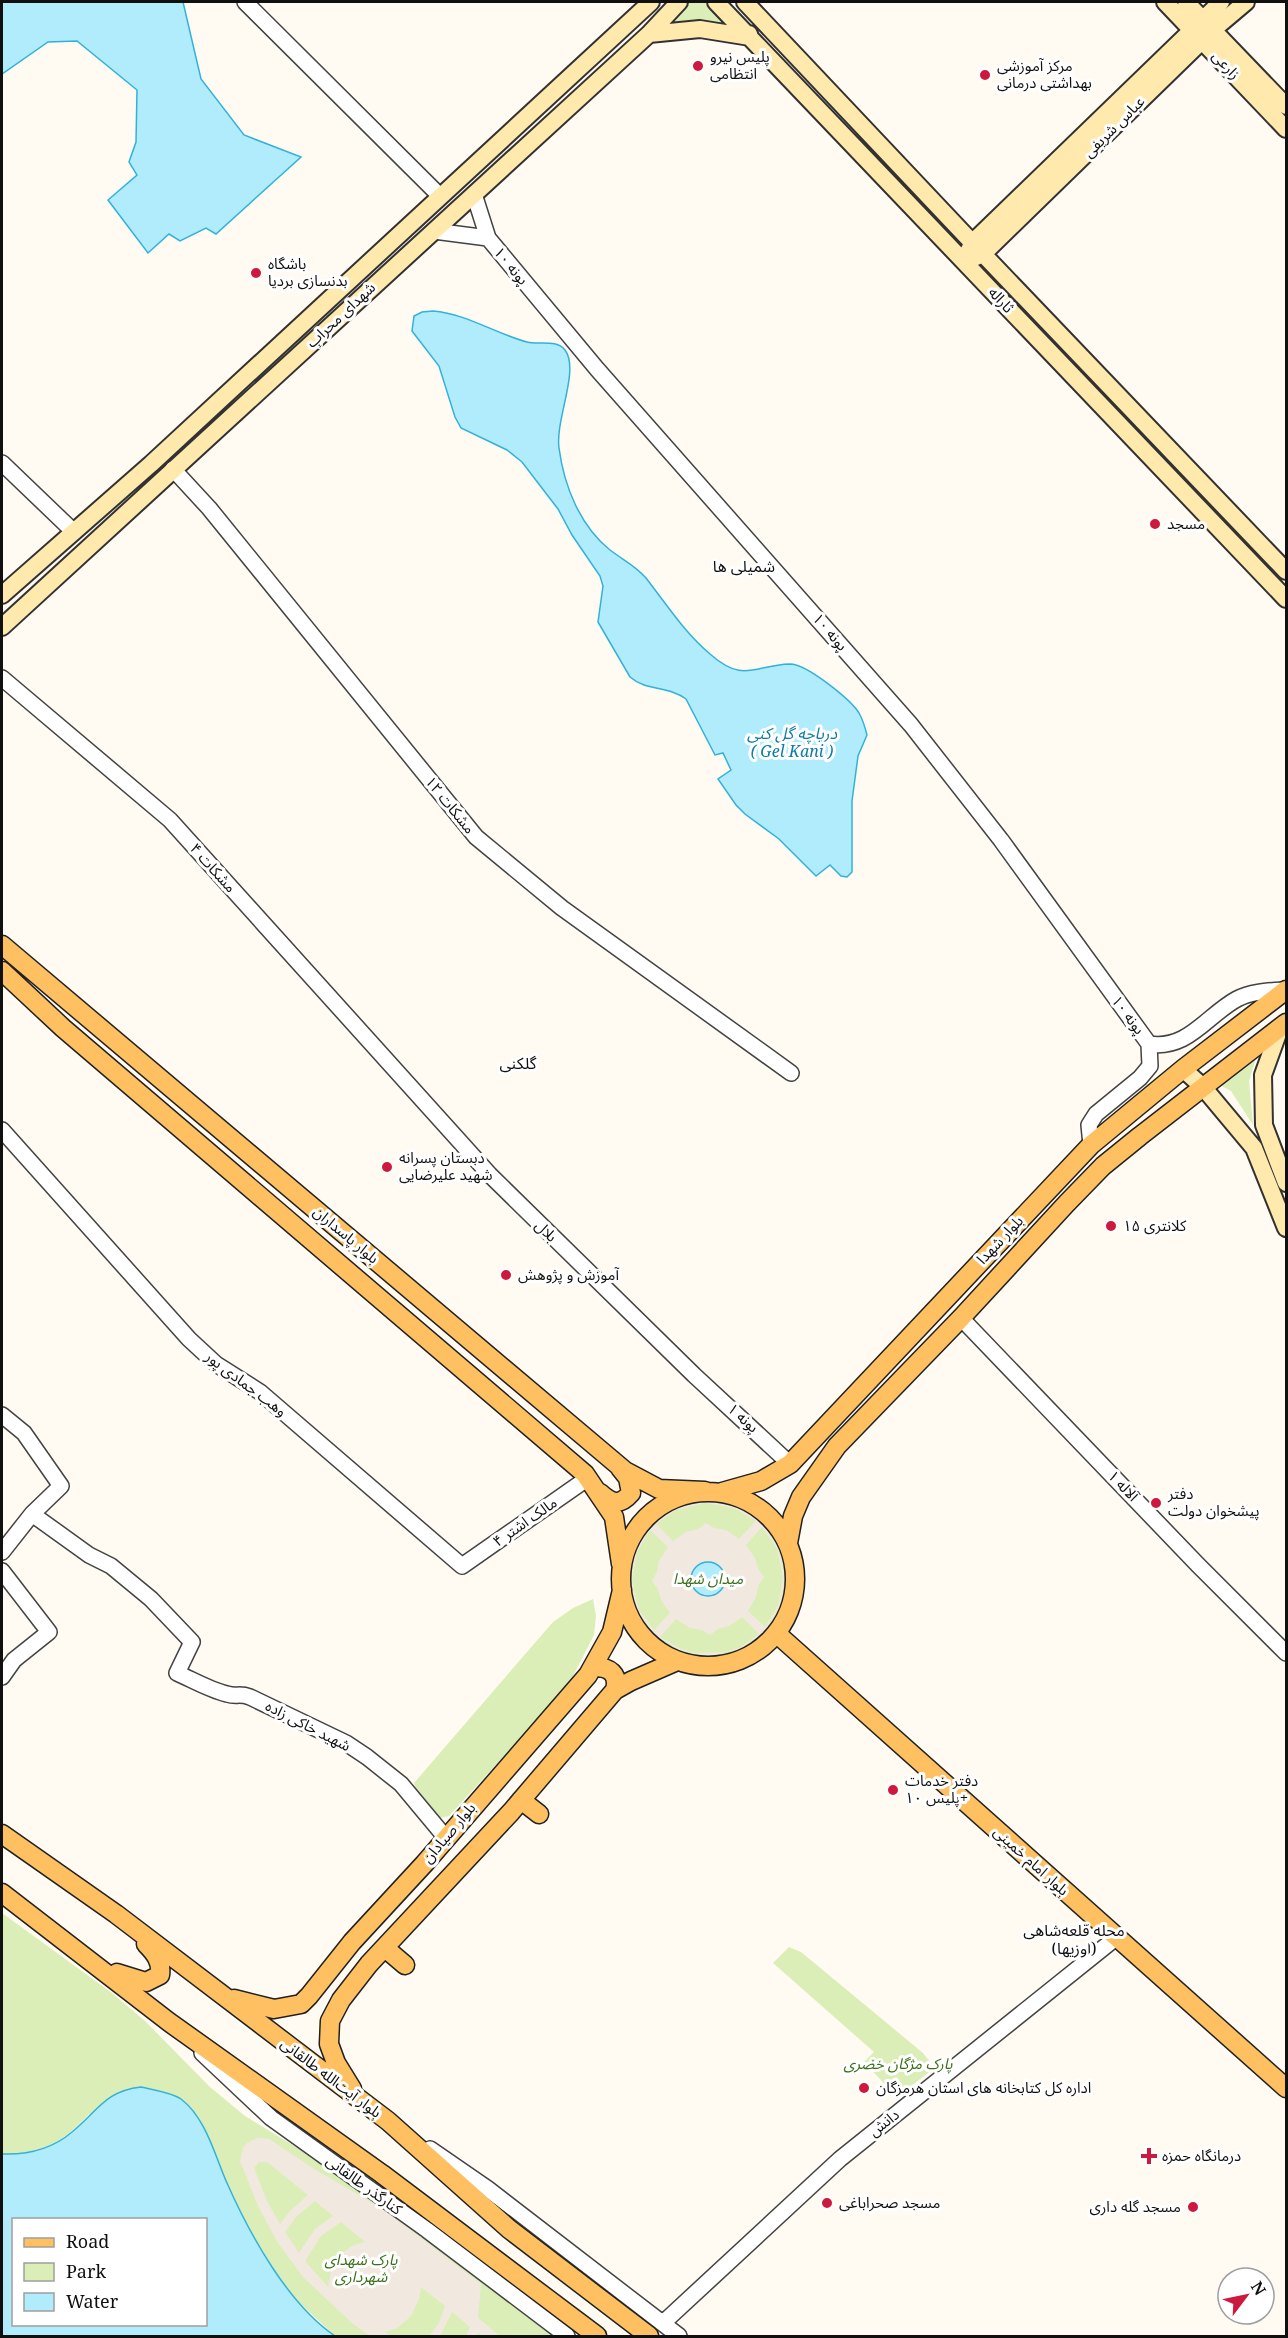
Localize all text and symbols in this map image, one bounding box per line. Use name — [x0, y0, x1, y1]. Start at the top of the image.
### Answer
place label: پلیس نیرو انتظامی — [710, 46, 770, 83]
street label: زارعی — [1208, 46, 1245, 83]
place label: مرکز آموزشی بهداشتی درمانی — [997, 55, 1092, 92]
marker: پلیس نیرو انتظامی — [691, 59, 705, 73]
marker: مرکز آموزشی بهداشتی درمانی — [978, 68, 992, 82]
street label: عباس شریفی — [1078, 91, 1149, 161]
street label: پونه ۱۰ — [489, 242, 534, 289]
place label: باشگاه بدنسازی بردیا — [268, 253, 348, 290]
marker: باشگاه بدنسازی بردیا — [249, 266, 263, 280]
street label: شهدای محراب — [301, 277, 379, 351]
street label: ثاراله — [985, 282, 1019, 317]
place label: مسجد — [1167, 513, 1205, 533]
marker: مسجد — [1148, 517, 1162, 531]
district label: شمیلی ها — [713, 555, 775, 577]
street label: پونه ۱۰ — [808, 608, 853, 655]
water label: دریاچه گل کنی ( Gel Kani ) — [747, 722, 837, 762]
street label: مشکات ۱۲ — [421, 771, 480, 837]
street label: مشکات ۴ — [186, 838, 241, 896]
street label: پونه ۱۰ — [1107, 991, 1150, 1039]
district label: گلکنی — [500, 1052, 537, 1074]
place label: دبستان پسرانه شهید علیرضایی — [399, 1147, 493, 1184]
marker: دبستان پسرانه شهید علیرضایی — [380, 1160, 394, 1174]
street label: بلوار پاسداران — [309, 1201, 384, 1268]
street label: بلوار شهدا — [972, 1211, 1027, 1268]
street label: بلال — [531, 1215, 562, 1246]
place label: کلانتری ۱۵ — [1123, 1215, 1187, 1235]
marker: کلانتری ۱۵ — [1104, 1219, 1118, 1233]
place label: آموزش و پژوهش — [518, 1264, 620, 1285]
marker: آموزش و پژوهش — [499, 1268, 513, 1282]
street label: وهب جمادی پور — [200, 1345, 291, 1421]
street label: پونه ۱ — [723, 1398, 764, 1437]
street label: آلاله ۱ — [1104, 1465, 1144, 1506]
place label: دفتر پیشخوان دولت — [1167, 1483, 1259, 1521]
street label: مالک اشتر ۴ — [488, 1492, 560, 1551]
marker: دفتر پیشخوان دولت — [1149, 1496, 1163, 1510]
park label: میدان شهدا — [673, 1568, 743, 1588]
street label: شهید خاکی زاده — [262, 1695, 355, 1755]
place label: دفتر خدمات پلیس ١٠+ — [905, 1770, 978, 1808]
marker: دفتر خدمات پلیس ١٠+ — [886, 1783, 900, 1797]
street label: بلوار صیادان — [417, 1798, 479, 1867]
street label: بلوار امام خمینی — [988, 1821, 1074, 1901]
district label: محله قلعه‌شاهی (اوزیها) — [1023, 1919, 1125, 1959]
street label: بلوار آیت‌الله طالقانی — [277, 2033, 386, 2122]
park label: پارک مژگان خضری — [843, 2053, 953, 2074]
place label: اداره کل کتابخانه های استان هرمزگان — [876, 2077, 1091, 2097]
marker: اداره کل کتابخانه های استان هرمزگان — [857, 2081, 871, 2095]
street label: دانش — [864, 2104, 903, 2140]
place label: درمانگاه حمزه — [1162, 2145, 1241, 2165]
marker: درمانگاه حمزه — [1140, 2147, 1158, 2165]
street label: کنارگذر طالقانی — [323, 2150, 407, 2219]
place label: مسجد صحراباغی — [839, 2192, 940, 2212]
marker: مسجد صحراباغی — [820, 2196, 834, 2210]
place label: مسجد گله داری — [1089, 2196, 1181, 2216]
marker: مسجد گله داری — [1186, 2200, 1200, 2214]
legend — [12, 2218, 207, 2326]
text: Road — [66, 2229, 109, 2253]
park label: پارک شهدای شهرداری — [324, 2249, 398, 2286]
text: Park — [66, 2259, 106, 2283]
north arrow — [1216, 2266, 1276, 2326]
text: N — [1246, 2277, 1272, 2300]
text: Water — [66, 2289, 119, 2313]

